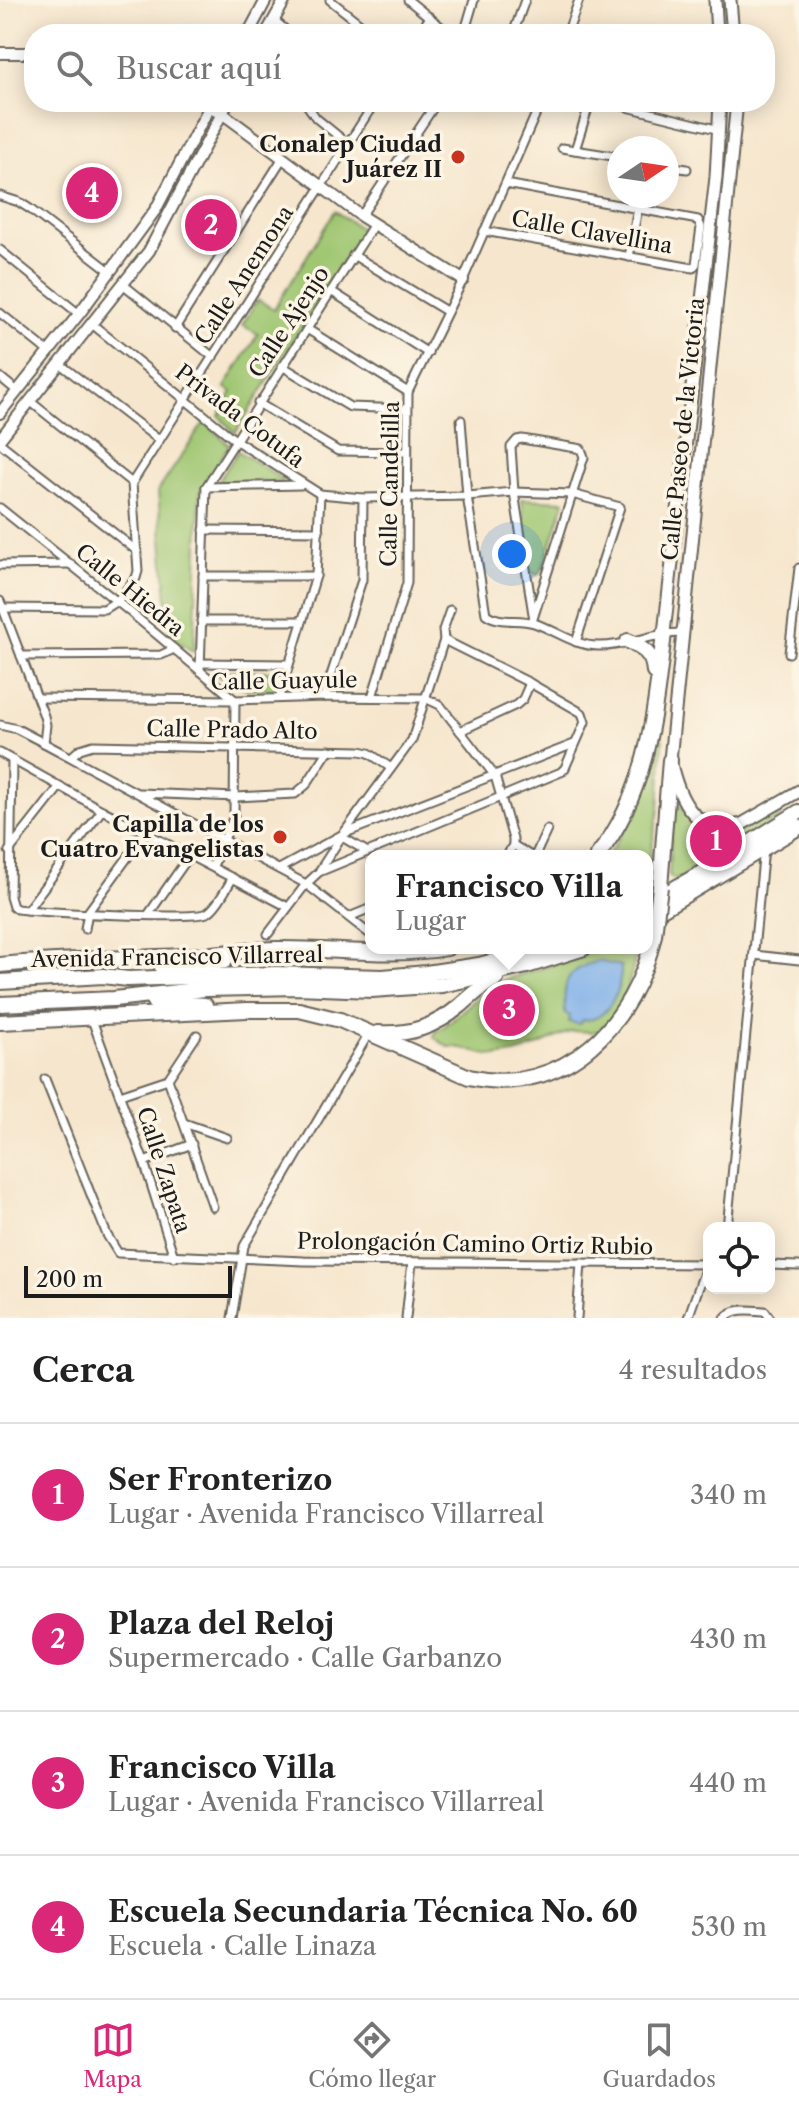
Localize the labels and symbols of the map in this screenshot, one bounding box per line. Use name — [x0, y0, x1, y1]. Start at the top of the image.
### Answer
place label: Conalep Ciudad Juárez II — [259, 131, 442, 183]
north arrow — [607, 136, 679, 208]
marker: Conalep Ciudad Juárez II — [449, 148, 467, 166]
pin: 4 — [66, 163, 118, 223]
pin: 2 — [185, 195, 237, 255]
street label: Calle Anemona — [189, 200, 299, 350]
street label: Calle Clavellina — [509, 205, 675, 260]
street label: Calle Ajenjo — [243, 261, 335, 383]
street label: Calle Paseo de la Victoria — [656, 296, 710, 562]
street label: Privada Cotufa — [170, 359, 310, 474]
street label: Calle Candelilla — [375, 400, 405, 567]
your location — [492, 534, 532, 574]
street label: Calle Hiedra — [70, 538, 190, 642]
street label: Calle Guayule — [210, 666, 358, 696]
street label: Calle Prado Alto — [146, 715, 318, 745]
place label: Capilla de los Cuatro Evangelistas — [40, 811, 264, 863]
pin: 1 — [690, 811, 742, 871]
marker: Capilla de los Cuatro Evangelistas — [271, 828, 289, 846]
street label: Avenida Francisco Villarreal — [30, 941, 324, 973]
pin: 3 — [483, 980, 535, 1040]
street label: Calle Zapata — [131, 1104, 197, 1237]
street label: Prolongación Camino Ortiz Rubio — [297, 1227, 653, 1261]
scale bar — [24, 1262, 232, 1298]

